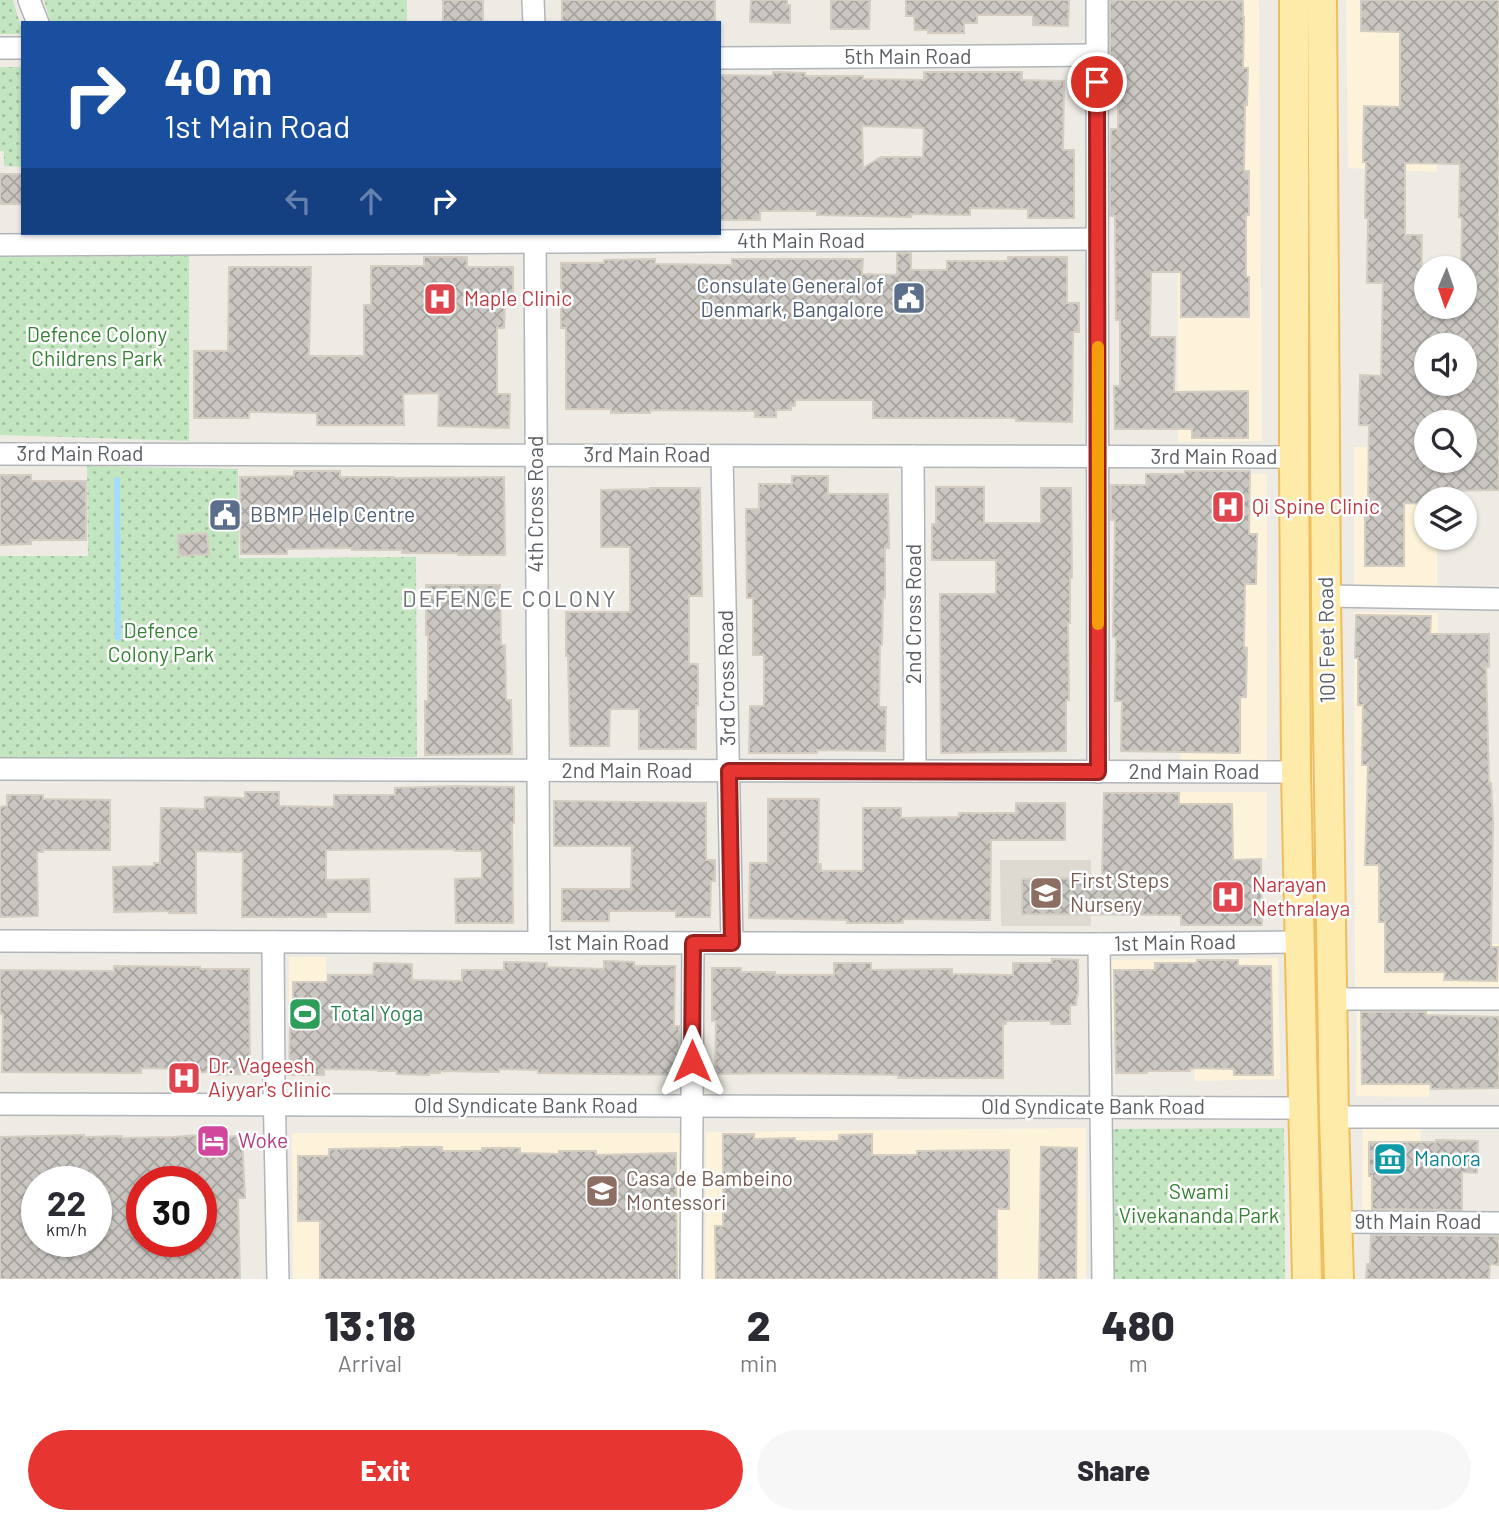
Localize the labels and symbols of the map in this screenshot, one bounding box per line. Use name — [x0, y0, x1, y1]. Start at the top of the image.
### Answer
street label: 5th Main Road — [844, 43, 972, 68]
pin — [1067, 52, 1127, 112]
street label: 4th Main Road — [737, 227, 865, 252]
north arrow — [1414, 256, 1477, 318]
place label: Consulate General of Denmark, Bangalore — [696, 272, 884, 321]
public building icon: Consulate General of Denmark, Bangalore — [890, 279, 928, 317]
hospital icon: Maple Clinic — [421, 280, 459, 318]
place label: Maple Clinic — [464, 285, 572, 310]
park label: Defence Colony Childrens Park — [27, 321, 168, 370]
street label: 4th Cross Road — [522, 436, 547, 572]
street label: 3rd Main Road — [16, 440, 144, 465]
street label: 3rd Main Road — [583, 441, 711, 466]
street label: 3rd Main Road — [1150, 443, 1278, 468]
hospital icon: Qi Spine Clinic — [1209, 488, 1247, 526]
place label: Qi Spine Clinic — [1252, 493, 1380, 518]
public building icon: BBMP Help Centre — [206, 496, 244, 534]
place label: BBMP Help Centre — [250, 501, 415, 526]
street label: 2nd Cross Road — [900, 544, 925, 684]
street label: 100 Feet Road — [1312, 576, 1339, 704]
district label: DEFENCE COLONY — [402, 584, 618, 612]
street label: 3rd Cross Road — [712, 610, 739, 746]
park label: Defence Colony Park — [108, 617, 214, 666]
street label: 2nd Main Road — [561, 757, 693, 782]
street label: 2nd Main Road — [1128, 758, 1260, 783]
place label: First Steps Nursery — [1070, 867, 1169, 916]
place label: Narayan Nethralaya — [1252, 871, 1350, 920]
school or university icon: First Steps Nursery — [1027, 874, 1065, 912]
hospital icon: Narayan Nethralaya — [1209, 878, 1247, 916]
street label: 1st Main Road — [1114, 928, 1236, 955]
street label: 1st Main Road — [547, 929, 669, 954]
sports icon: Total Yoga — [286, 995, 324, 1033]
place label: Total Yoga — [330, 1000, 423, 1025]
position arrow — [655, 1024, 729, 1098]
place label: Dr. Vageesh Aiyyar's Clinic — [208, 1052, 331, 1101]
hospital icon: Dr. Vageesh Aiyyar's Clinic — [165, 1059, 203, 1097]
street label: Old Syndicate Bank Road — [414, 1092, 638, 1117]
street label: Old Syndicate Bank Road — [981, 1093, 1205, 1118]
hotel icon: Woke — [194, 1122, 232, 1160]
place label: Woke — [238, 1127, 288, 1152]
museum icon: Manora — [1371, 1140, 1409, 1178]
place label: Manora — [1414, 1145, 1481, 1170]
place label: Casa de Bambeino Montessori — [626, 1165, 793, 1214]
speed limit sign: 30 — [126, 1166, 217, 1257]
school or university icon: Casa de Bambeino Montessori — [583, 1172, 621, 1210]
park label: Swami Vivekananda Park — [1119, 1178, 1279, 1227]
street label: 9th Main Road — [1354, 1208, 1482, 1233]

